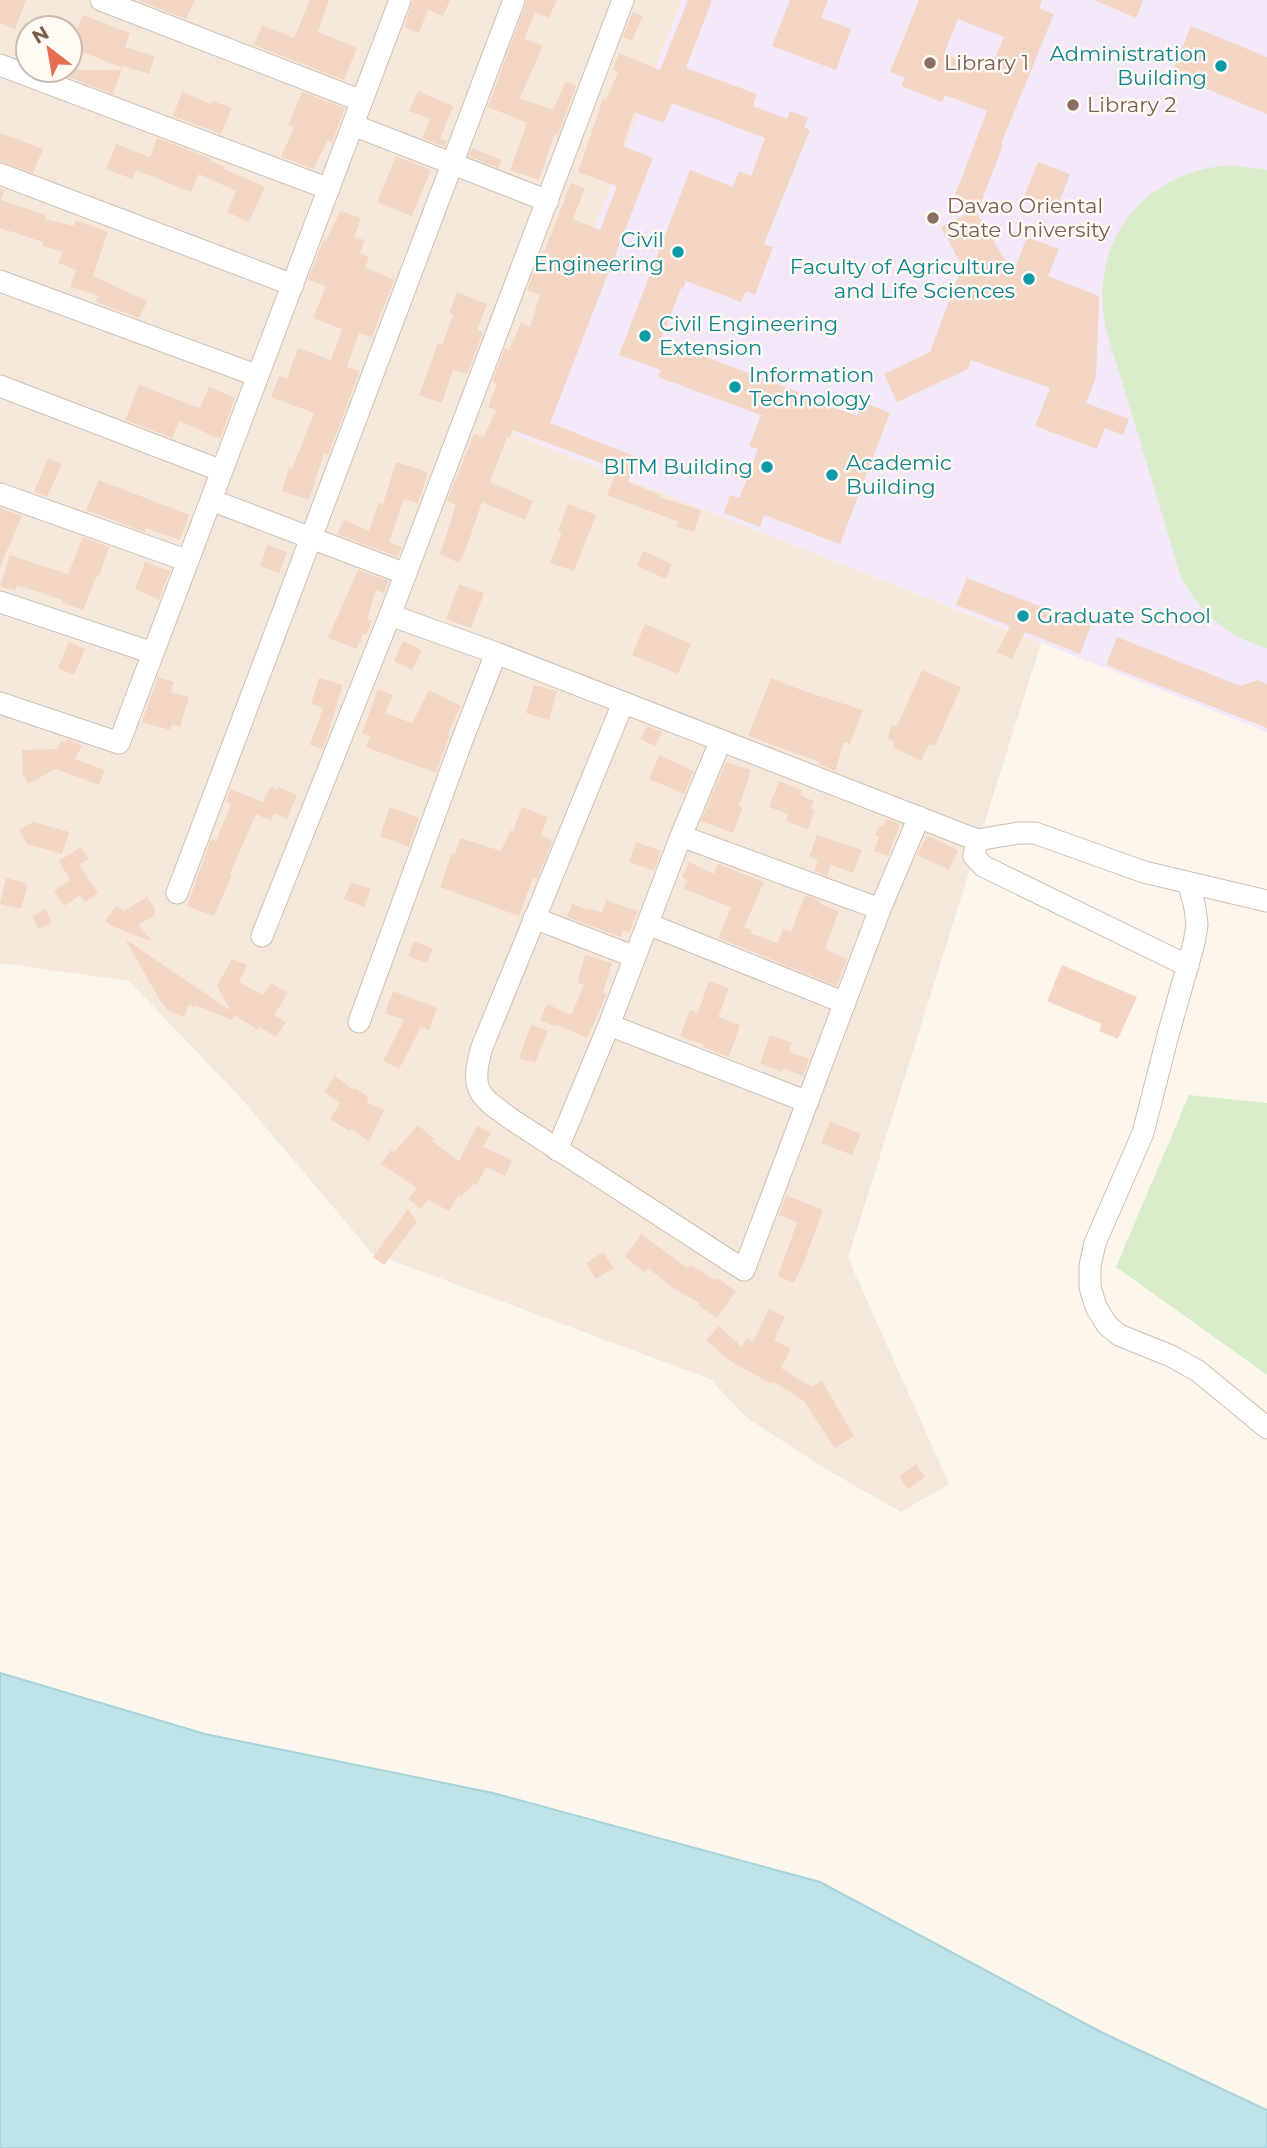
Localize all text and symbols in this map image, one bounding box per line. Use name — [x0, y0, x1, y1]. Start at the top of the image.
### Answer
north arrow — [14, 14, 84, 84]
text: N — [28, 21, 53, 49]
place label: Administration Building — [1050, 41, 1207, 90]
place label: Library 1 — [944, 50, 1029, 75]
marker: Library 1 — [922, 55, 938, 71]
marker: Administration Building — [1213, 58, 1229, 74]
place label: Library 2 — [1087, 92, 1176, 117]
marker: Library 2 — [1065, 97, 1081, 113]
place label: Davao Oriental State University — [947, 193, 1111, 242]
marker: Davao Oriental State University — [925, 210, 941, 226]
place label: Civil Engineering — [534, 227, 664, 276]
marker: Civil Engineering — [670, 244, 686, 260]
place label: Faculty of Agriculture and Life Sciences — [790, 254, 1015, 303]
marker: Faculty of Agriculture and Life Sciences — [1021, 271, 1037, 287]
place label: Civil Engineering Extension — [659, 311, 838, 360]
marker: Civil Engineering Extension — [637, 328, 653, 344]
place label: Information Technology — [749, 362, 874, 411]
marker: Information Technology — [727, 379, 743, 395]
place label: Academic Building — [846, 450, 952, 499]
place label: BITM Building — [604, 454, 753, 479]
marker: BITM Building — [759, 459, 775, 475]
marker: Academic Building — [824, 467, 840, 483]
place label: Graduate School — [1037, 603, 1211, 628]
marker: Graduate School — [1015, 608, 1031, 624]

